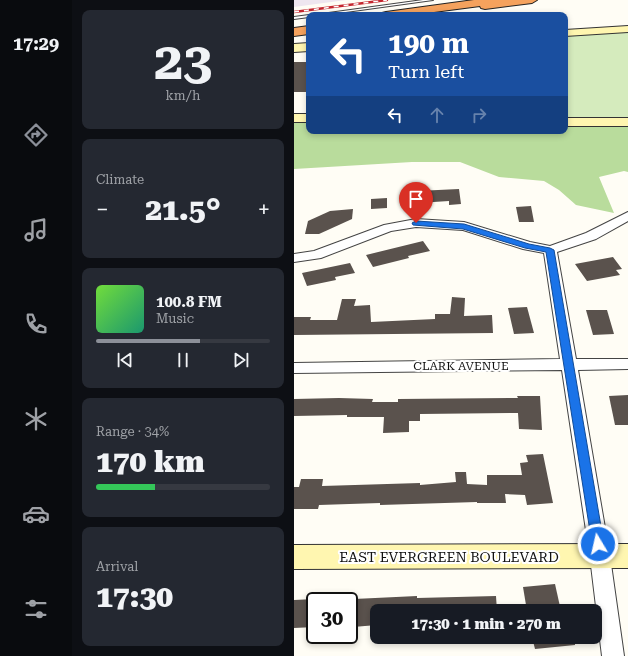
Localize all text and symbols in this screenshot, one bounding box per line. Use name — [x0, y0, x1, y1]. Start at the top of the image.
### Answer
text: 190 m — [388, 27, 469, 60]
icon: left — [322, 28, 374, 80]
text: 23 — [154, 31, 212, 92]
text: 17:29 — [13, 33, 59, 54]
text: Turn left — [388, 61, 464, 82]
text: km/h — [166, 88, 200, 103]
icon: left — [384, 104, 406, 126]
icon: ahead — [426, 104, 448, 126]
icon: right — [468, 104, 490, 126]
icon: directions — [22, 121, 50, 149]
text: Climate — [96, 172, 144, 187]
pin — [399, 182, 433, 223]
icon: arrive — [405, 188, 427, 210]
text: 21.5° — [145, 192, 221, 227]
text: − — [96, 197, 108, 222]
text: + — [258, 197, 270, 222]
icon: music — [22, 216, 50, 244]
text: 100.8 FM — [156, 293, 222, 311]
icon: phone — [22, 310, 50, 338]
text: Music — [156, 311, 194, 326]
icon: previous — [114, 349, 136, 371]
icon: pause — [172, 349, 194, 371]
icon: next — [230, 349, 252, 371]
street label: CLARK AVENUE — [413, 359, 509, 373]
icon: climate — [22, 405, 50, 433]
text: Range · 34% — [96, 424, 169, 439]
text: 170 km — [96, 444, 205, 479]
icon: car — [22, 500, 50, 528]
position arrow — [577, 523, 619, 565]
street label: EAST EVERGREEN BOULEVARD — [339, 549, 559, 565]
text: Arrival — [96, 559, 138, 574]
text: 17:30 — [96, 579, 173, 614]
speed limit sign: 30 — [306, 592, 358, 644]
icon: filters — [22, 595, 50, 623]
text: 17:30 · 1 min · 270 m — [411, 615, 561, 633]

